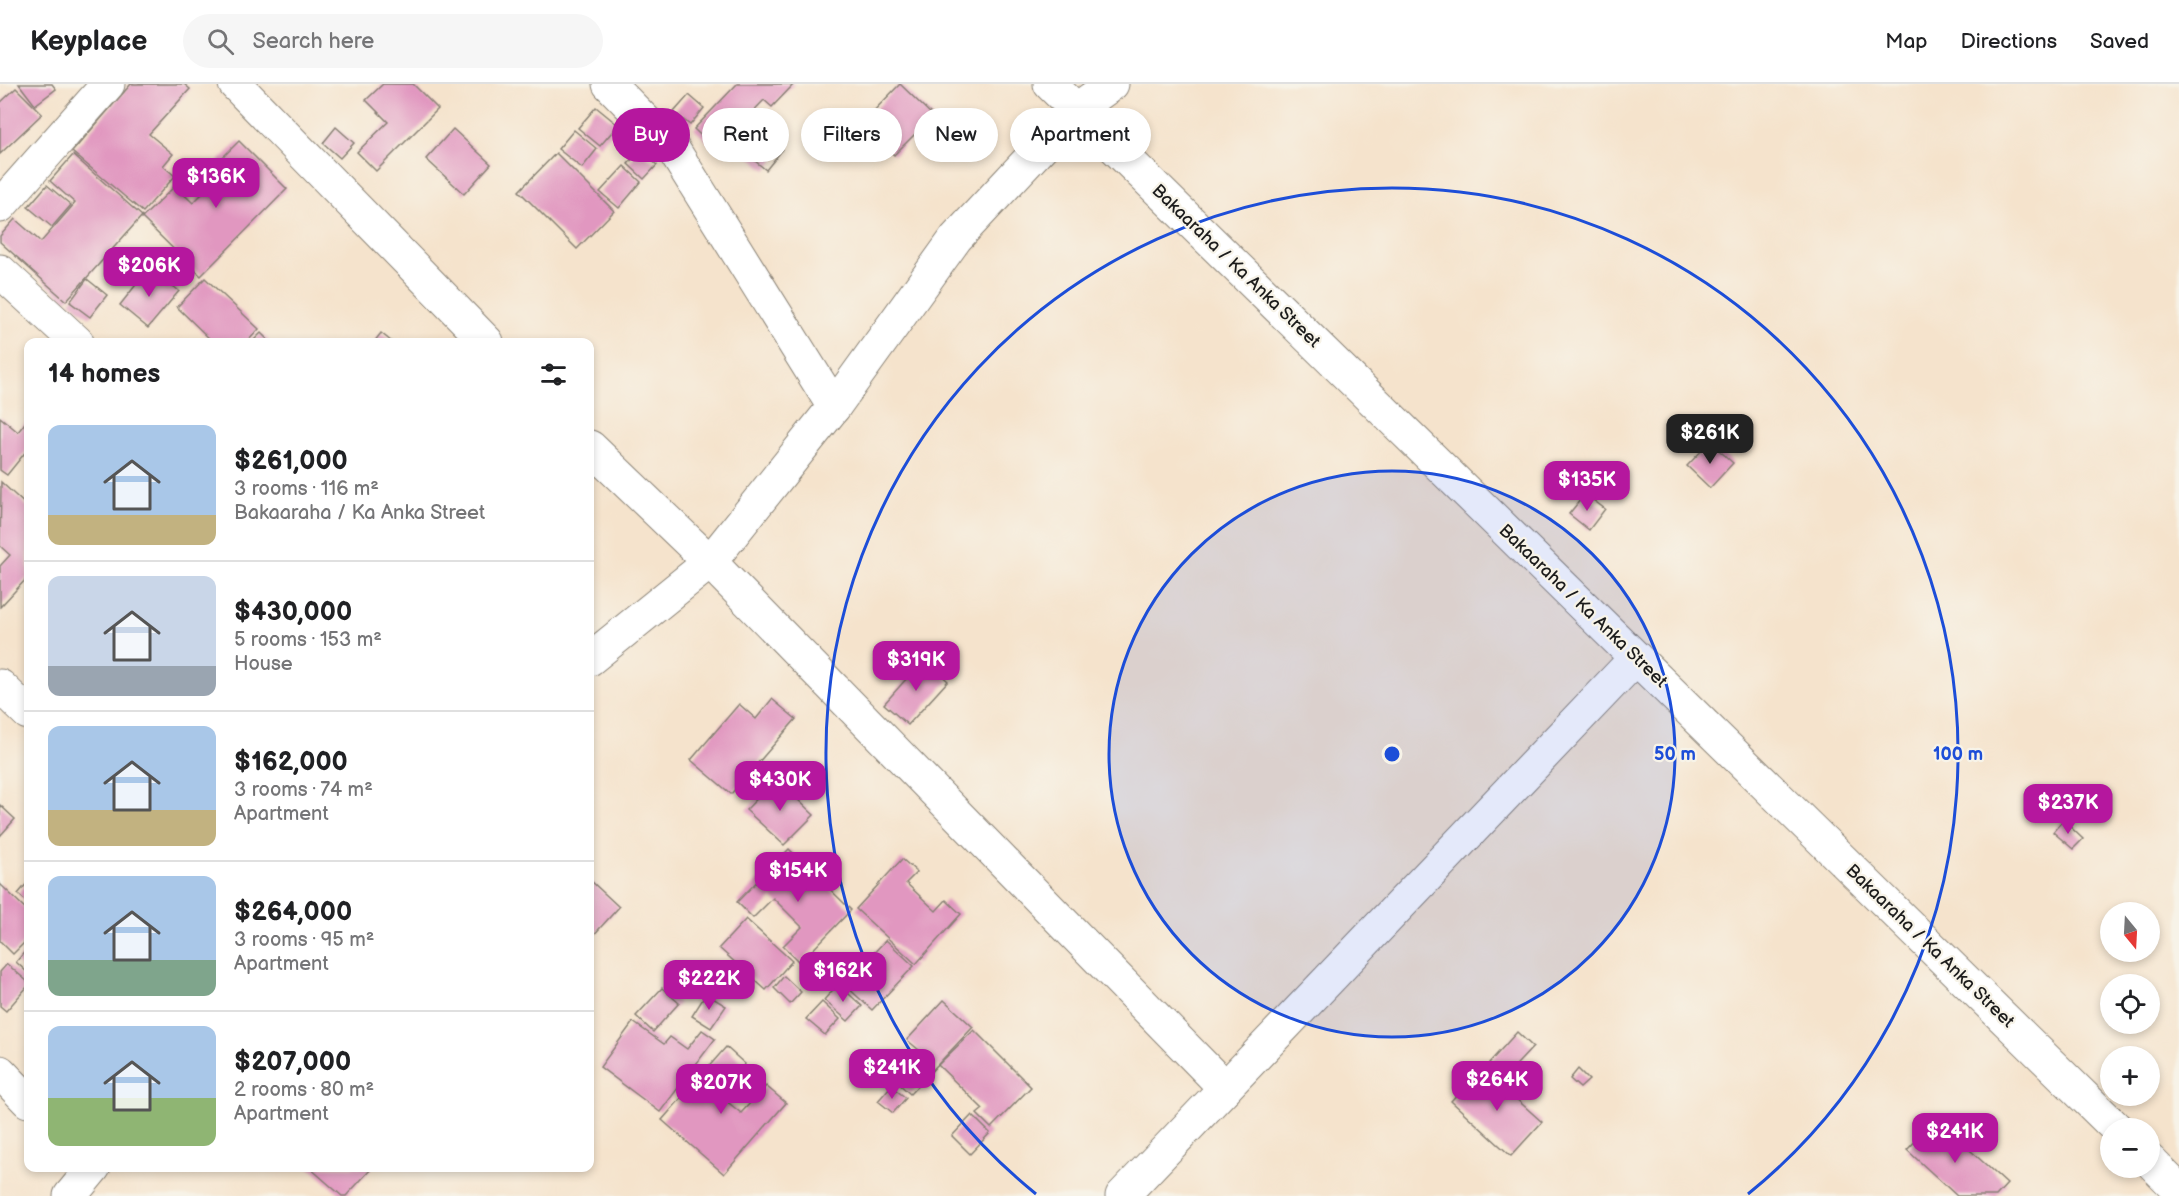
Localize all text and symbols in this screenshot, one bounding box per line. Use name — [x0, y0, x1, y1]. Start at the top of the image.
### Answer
search box — [183, 14, 603, 68]
text: Keyplace — [30, 25, 147, 58]
icon: search — [204, 25, 237, 58]
text: Search here — [252, 28, 374, 55]
text: Map — [1885, 29, 1928, 54]
text: Directions — [1961, 29, 2057, 54]
text: Saved — [2090, 29, 2149, 54]
chip: Buy — [612, 108, 690, 162]
chip: Rent — [702, 108, 789, 162]
chip: Filters — [801, 108, 902, 162]
chip: New — [914, 108, 998, 162]
chip: Apartment — [1010, 108, 1151, 162]
pin: $136K — [174, 158, 258, 209]
text: $136K — [187, 165, 246, 189]
street label: Bakaaraha / Ka Anka Street — [1147, 180, 1325, 352]
pin: $206K — [107, 247, 191, 298]
text: $206K — [118, 254, 180, 278]
icon: filters — [537, 358, 570, 391]
text: 14 homes — [48, 359, 160, 390]
pin: $261K — [1668, 414, 1752, 465]
text: $261K — [1680, 421, 1740, 445]
text: $261,000 — [234, 446, 348, 477]
icon: home — [96, 449, 168, 521]
pin: $135K — [1545, 461, 1629, 512]
text: $135K — [1558, 468, 1616, 492]
text: 3 rooms · 116 m² — [234, 477, 379, 501]
text: Bakaaraha / Ka Anka Street — [234, 501, 485, 525]
street label: Bakaaraha / Ka Anka Street — [1494, 520, 1672, 692]
text: $430,000 — [234, 597, 352, 628]
icon: home — [96, 600, 168, 672]
text: 5 rooms · 153 m² — [234, 628, 382, 652]
pin: $319K — [874, 641, 958, 692]
text: $319K — [887, 648, 945, 672]
text: House — [234, 652, 293, 676]
centre of rings — [1382, 744, 1402, 764]
text: 50 m — [1654, 744, 1696, 765]
text: 100 m — [1933, 744, 1983, 765]
text: $162,000 — [234, 747, 348, 778]
icon: home — [96, 750, 168, 822]
pin: $430K — [738, 761, 822, 812]
text: $430K — [749, 768, 811, 792]
text: 3 rooms · 74 m² — [234, 778, 373, 802]
pin: $237K — [2026, 784, 2110, 835]
text: $237K — [2038, 791, 2098, 815]
text: Apartment — [234, 802, 329, 826]
pin: $154K — [756, 852, 840, 903]
text: $154K — [769, 859, 827, 883]
street label: Bakaaraha / Ka Anka Street — [1841, 860, 2019, 1032]
text: $264,000 — [234, 897, 352, 928]
icon: home — [96, 900, 168, 972]
north arrow — [2100, 902, 2160, 962]
map controls — [2100, 902, 2160, 1178]
text: 3 rooms · 95 m² — [234, 928, 374, 952]
text: Apartment — [234, 952, 329, 976]
pin: $162K — [801, 952, 885, 1003]
text: $162K — [813, 959, 873, 983]
pin: $222K — [667, 960, 751, 1011]
text: $222K — [678, 967, 740, 991]
button: locate — [2100, 974, 2160, 1034]
button: + — [2100, 1046, 2160, 1106]
text: $207,000 — [234, 1047, 351, 1078]
pin: $241K — [850, 1049, 934, 1100]
icon: home — [96, 1050, 168, 1122]
text: $241K — [863, 1056, 921, 1080]
pin: $264K — [1455, 1061, 1539, 1112]
pin: $207K — [679, 1064, 763, 1115]
text: $264K — [1466, 1068, 1528, 1092]
text: $207K — [690, 1071, 752, 1095]
text: 2 rooms · 80 m² — [234, 1078, 374, 1102]
text: Apartment — [234, 1102, 329, 1126]
pin: $241K — [1913, 1113, 1997, 1164]
button: − — [2100, 1118, 2160, 1178]
text: $241K — [1926, 1120, 1984, 1144]

